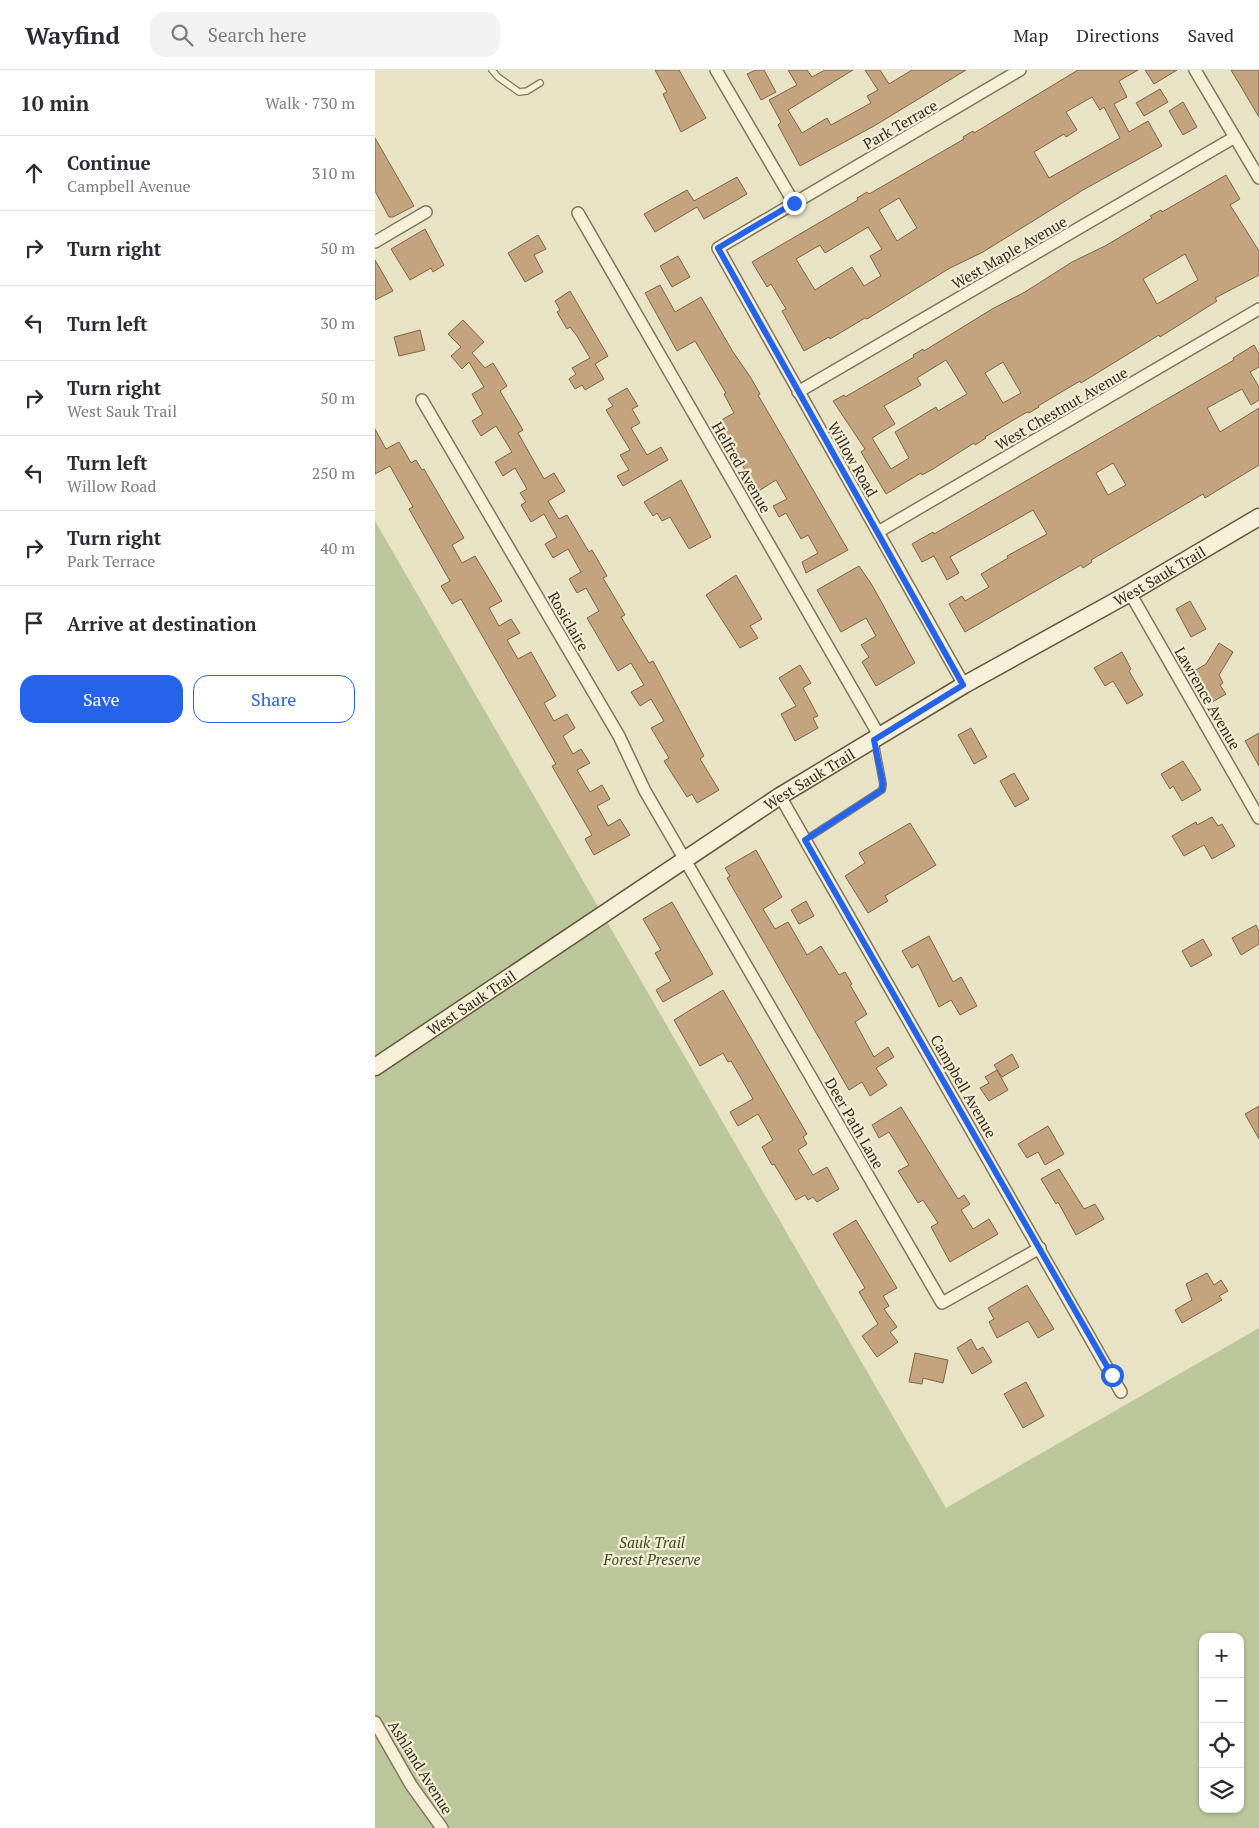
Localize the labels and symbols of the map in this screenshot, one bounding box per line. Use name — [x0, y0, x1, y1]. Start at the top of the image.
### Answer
street label: Park Terrace — [859, 95, 941, 153]
route end — [783, 192, 806, 215]
street label: West Maple Avenue — [948, 211, 1070, 293]
street label: West Chestnut Avenue — [991, 362, 1131, 454]
street label: Helfred Avenue — [708, 418, 776, 516]
street label: Willow Road — [823, 418, 883, 500]
street label: West Sauk Trail — [1110, 541, 1209, 610]
street label: Rosiclaire — [544, 588, 594, 654]
street label: Lawrence Avenue — [1170, 643, 1246, 753]
street label: West Sauk Trail — [760, 743, 858, 814]
street label: West Sauk Trail — [423, 965, 520, 1039]
street label: Campbell Avenue — [926, 1031, 1002, 1141]
street label: Deer Path Lane — [821, 1074, 889, 1172]
route start — [1101, 1364, 1124, 1387]
park label: Sauk Trail Forest Preserve — [603, 1532, 701, 1569]
street label: Ashland Avenue — [384, 1716, 458, 1818]

